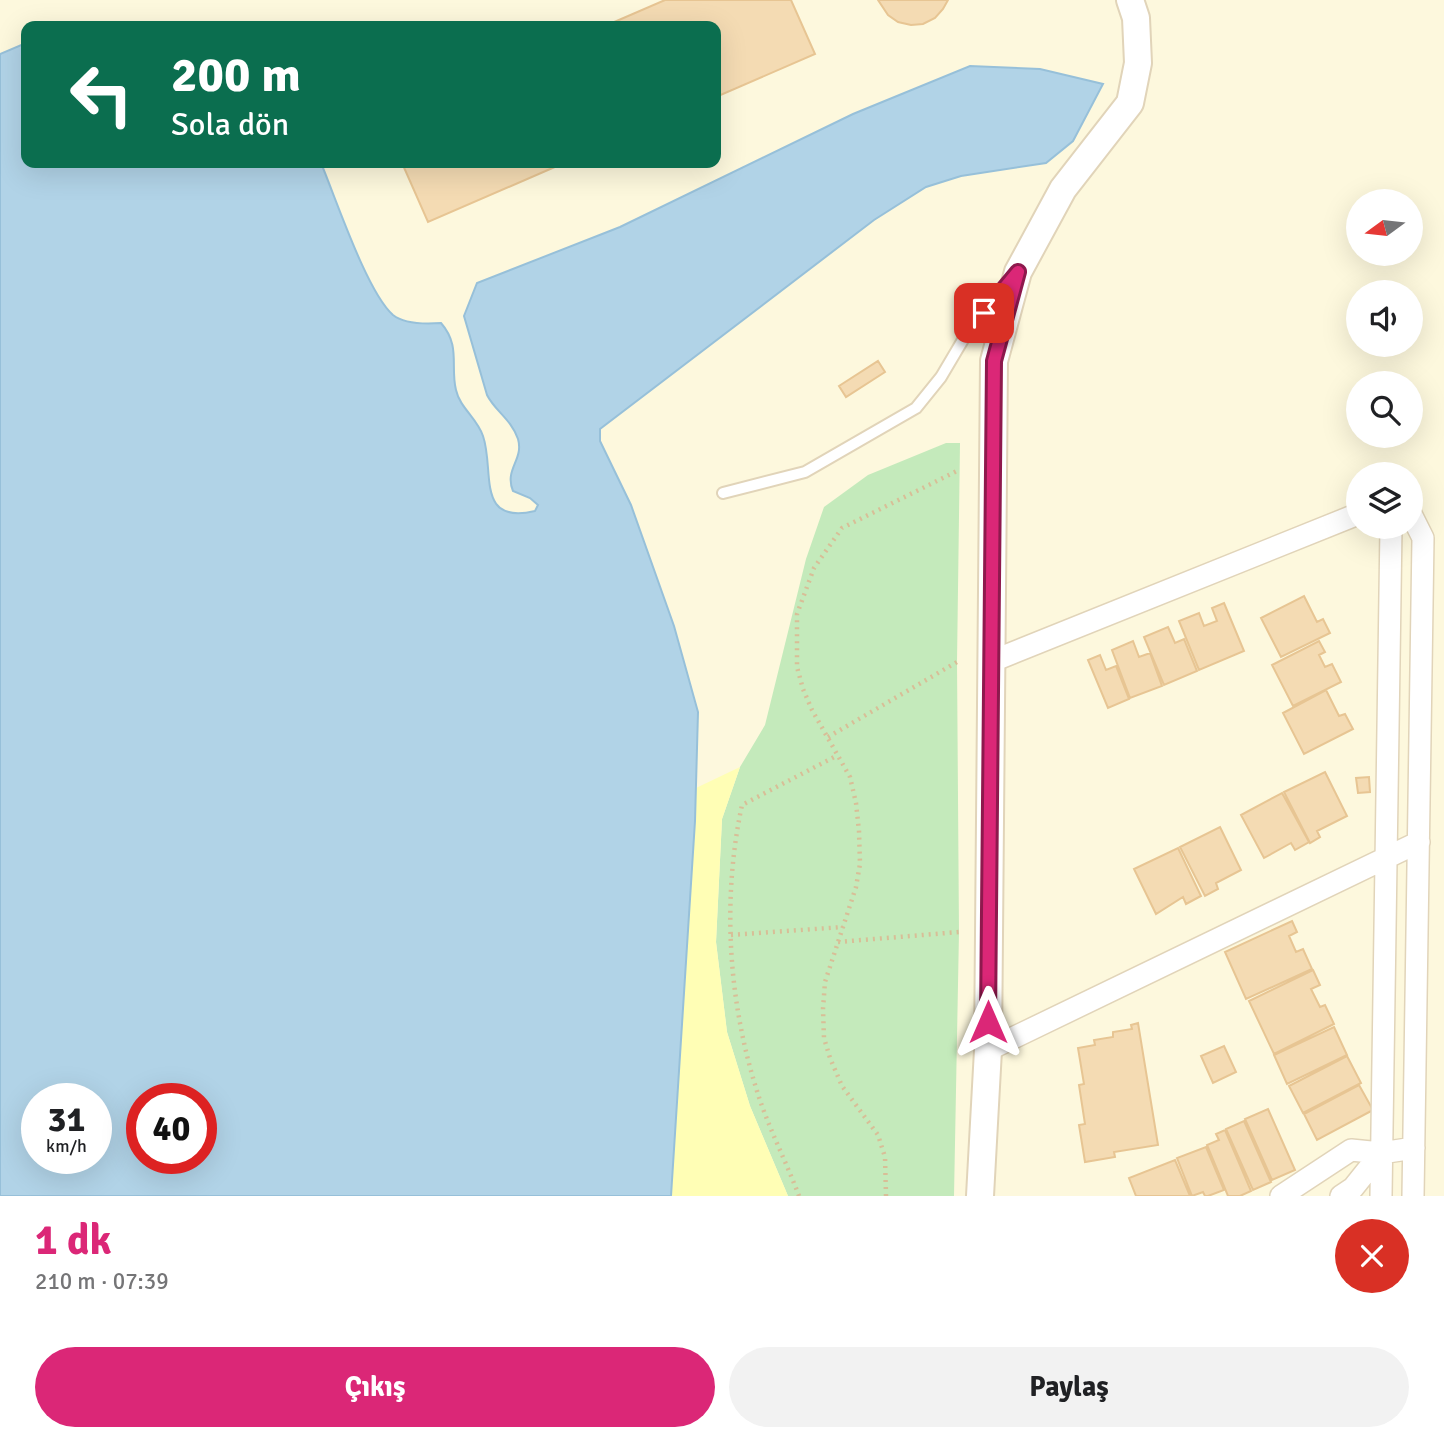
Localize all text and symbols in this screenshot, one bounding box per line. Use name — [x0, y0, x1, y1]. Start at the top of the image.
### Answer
text: 200 m — [171, 45, 301, 105]
icon: left — [56, 49, 147, 140]
text: Sola dön — [171, 105, 289, 144]
north arrow — [1346, 189, 1423, 266]
map controls — [1346, 189, 1423, 539]
button: sound — [1346, 280, 1423, 357]
pin — [954, 283, 1014, 343]
icon: arrive — [965, 294, 1003, 332]
button: search — [1346, 371, 1423, 448]
button: layers — [1346, 462, 1423, 539]
position arrow — [951, 985, 1025, 1059]
speed limit sign: 40 — [126, 1083, 217, 1174]
text: 31 — [48, 1098, 85, 1141]
text: km/h — [46, 1135, 87, 1157]
text: 1 dk — [35, 1215, 112, 1266]
button: close — [1335, 1219, 1409, 1293]
text: 210 m · 07:39 — [35, 1267, 169, 1296]
button: Çıkış — [35, 1347, 715, 1427]
button: Paylaş — [729, 1347, 1409, 1427]

